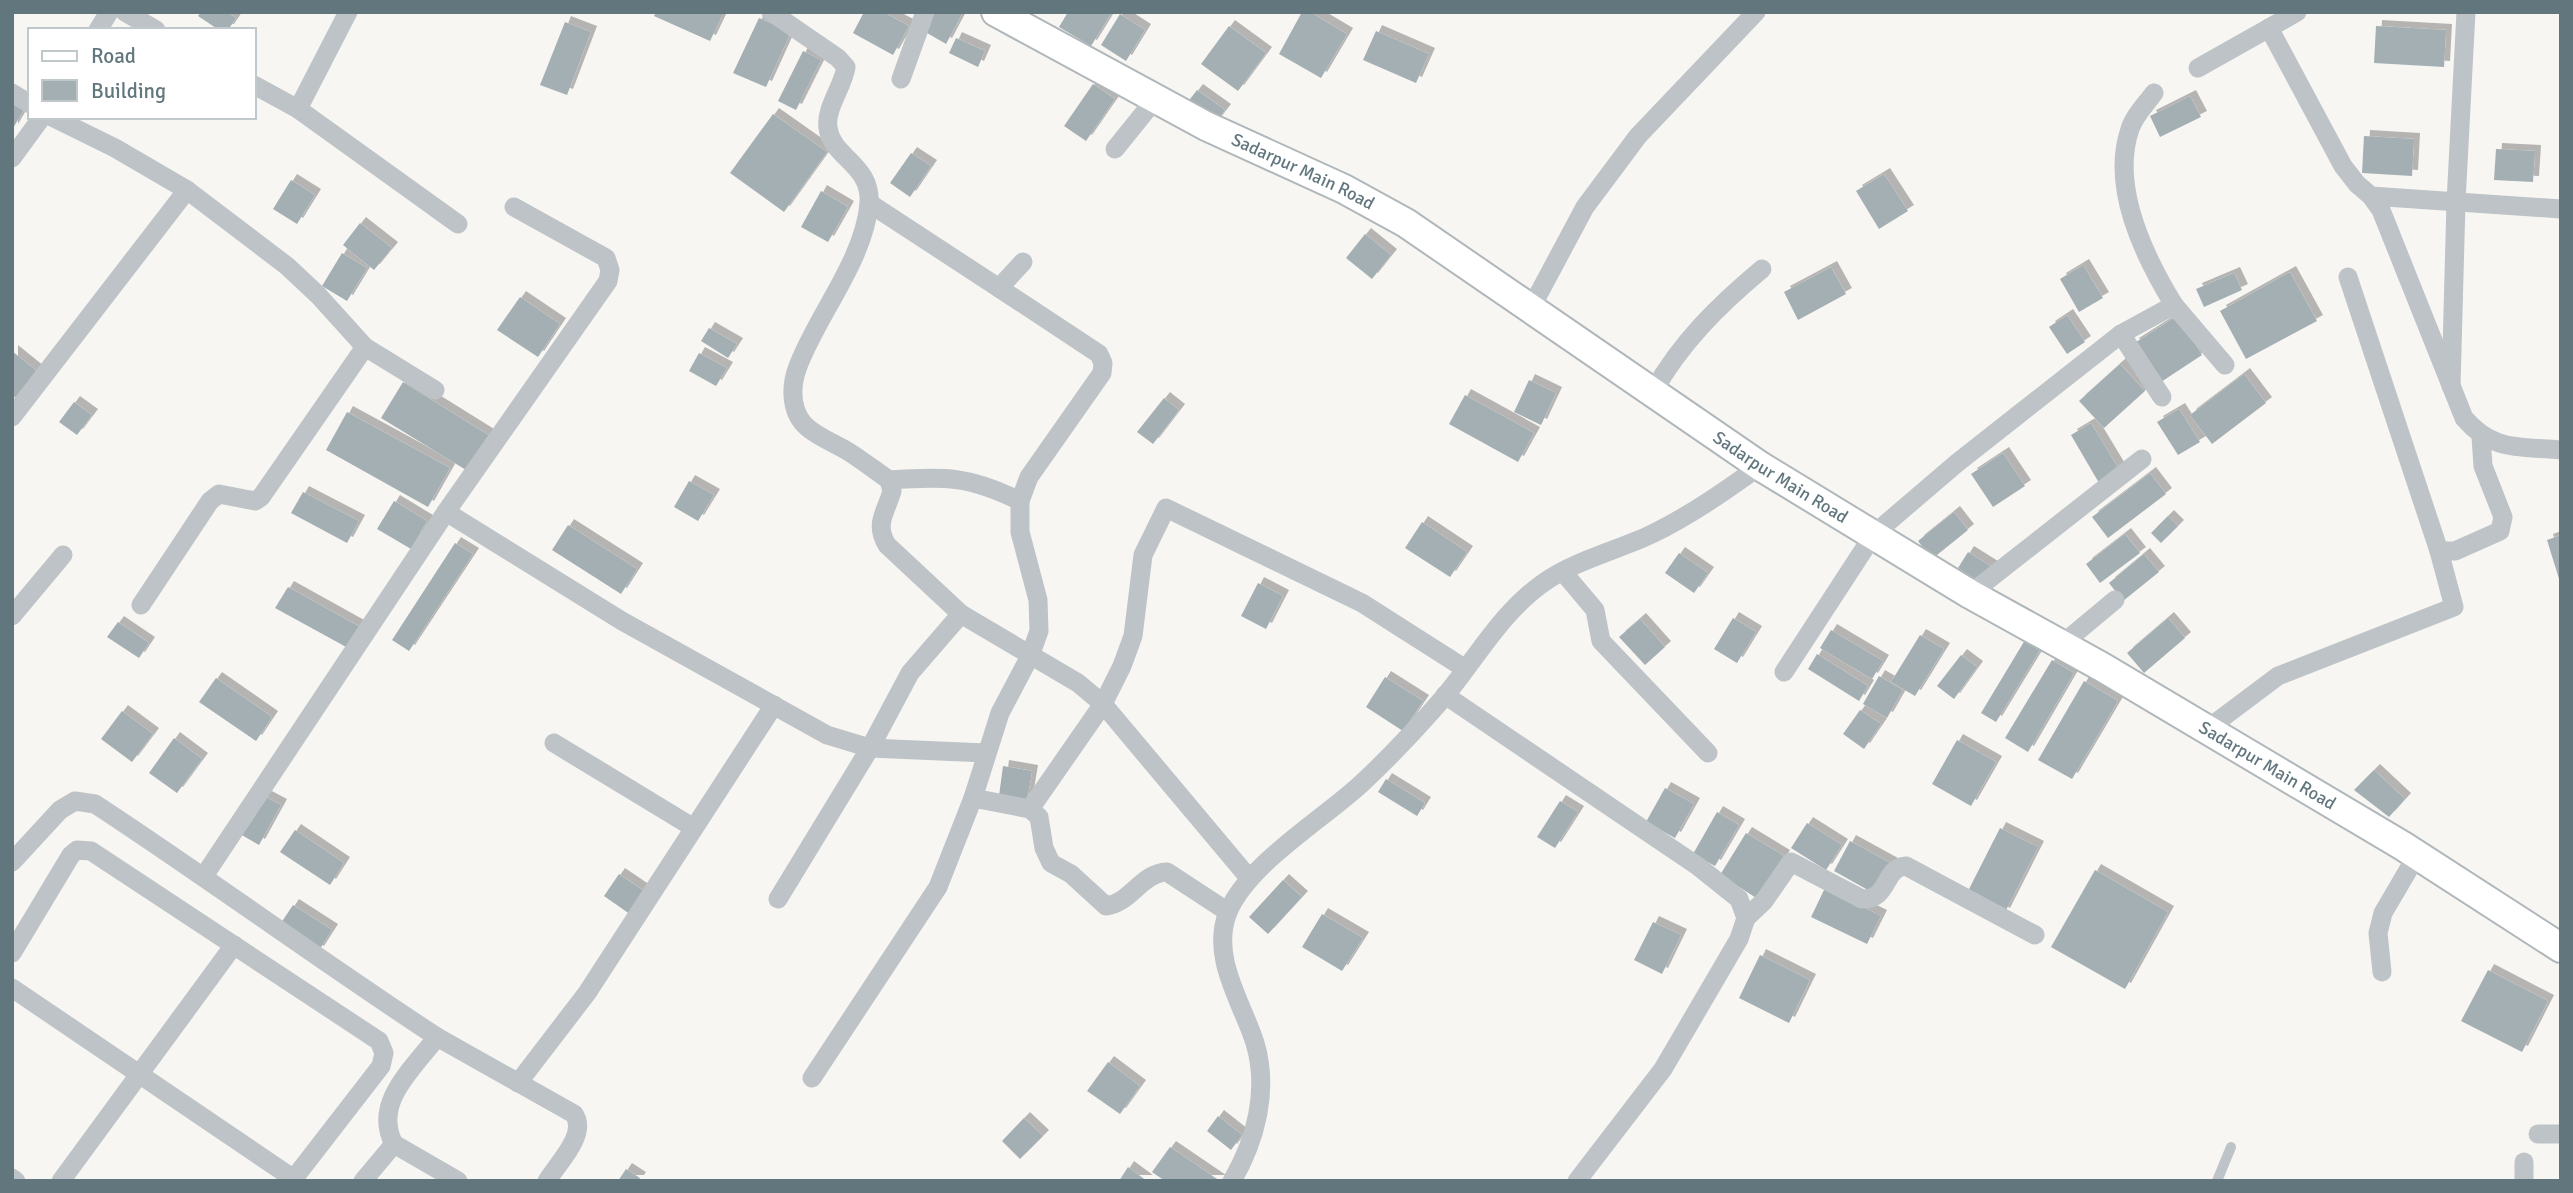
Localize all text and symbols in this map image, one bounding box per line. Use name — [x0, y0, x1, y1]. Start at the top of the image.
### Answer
legend — [28, 28, 256, 119]
text: Road — [91, 43, 136, 69]
text: Building — [91, 78, 166, 104]
street label: Sadarpur Main Road — [1228, 128, 1378, 215]
street label: Sadarpur Main Road — [1709, 426, 1852, 528]
street label: Sadarpur Main Road — [2195, 716, 2340, 815]

